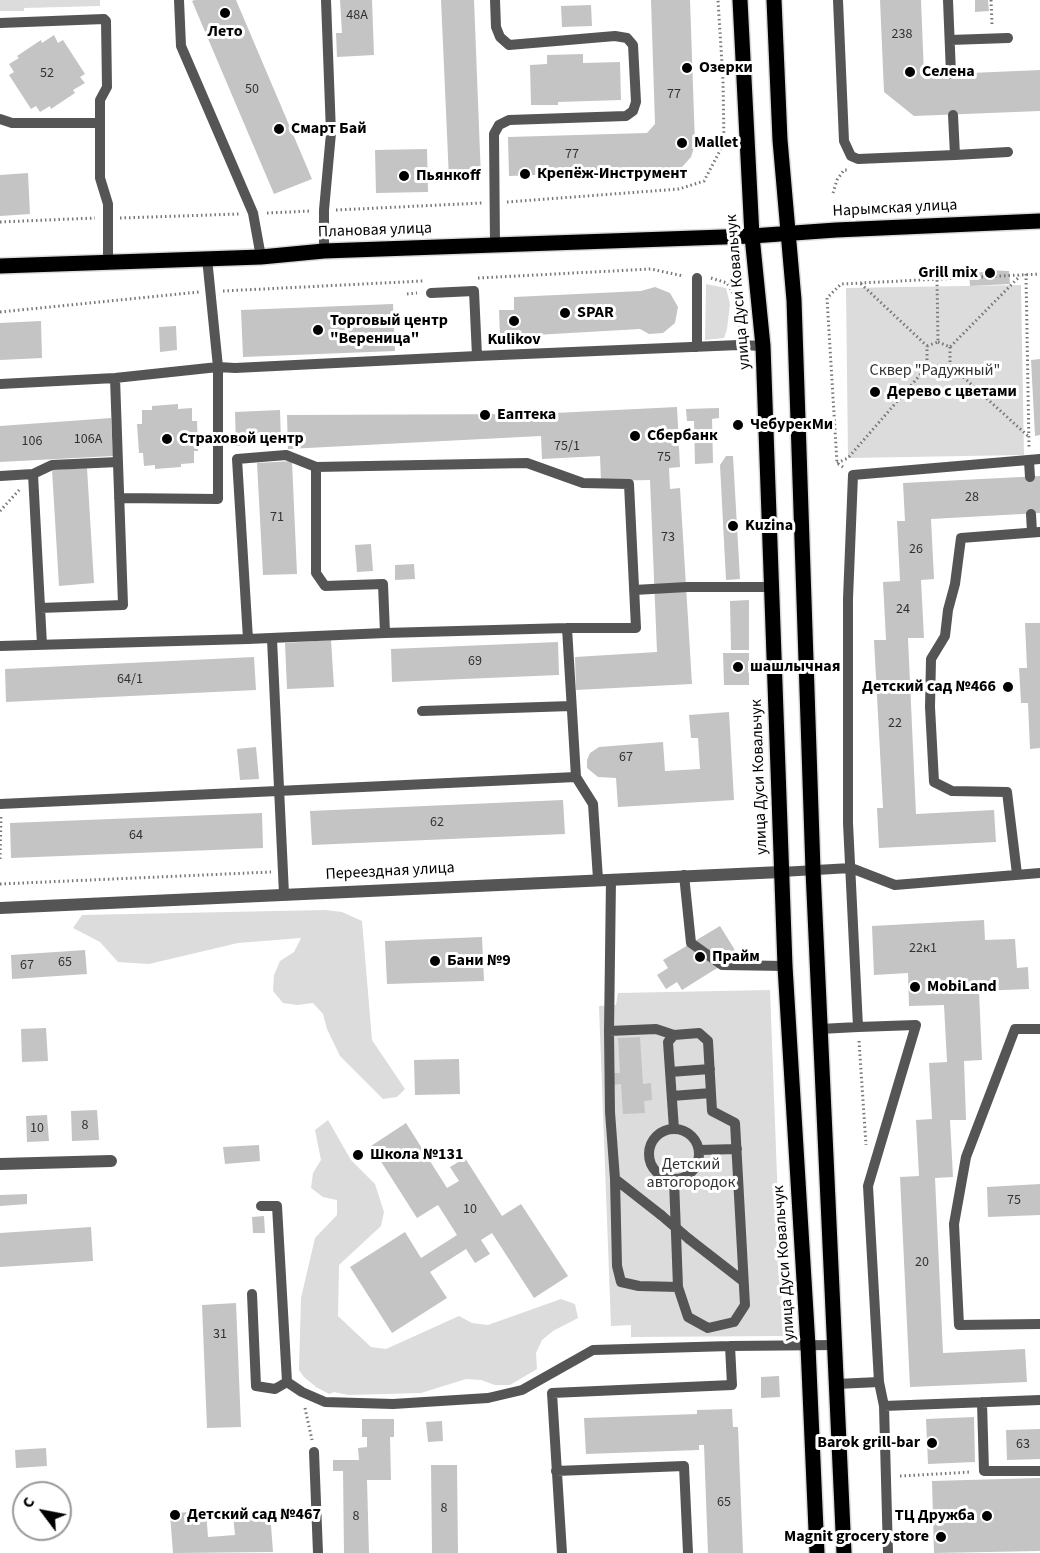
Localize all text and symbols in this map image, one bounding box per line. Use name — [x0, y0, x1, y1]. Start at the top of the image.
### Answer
marker: Лето — [218, 6, 232, 20]
house number: 48А — [346, 8, 368, 24]
place label: Лето — [207, 22, 243, 42]
house number: 238 — [892, 27, 912, 43]
place label: Озерки — [699, 58, 753, 78]
marker: Озерки — [680, 61, 694, 75]
place label: Селена — [922, 62, 975, 82]
marker: Селена — [903, 65, 917, 79]
house number: 52 — [40, 66, 54, 82]
house number: 50 — [245, 82, 259, 98]
house number: 77 — [667, 87, 681, 103]
place label: Смарт Бай — [291, 119, 366, 139]
marker: Смарт Бай — [272, 122, 286, 136]
place label: Mallet — [694, 133, 738, 153]
marker: Mallet — [675, 136, 689, 150]
house number: 77 — [565, 147, 579, 163]
place label: Крепёж-Инструмент — [537, 164, 687, 184]
place label: Пьянкоff — [416, 166, 480, 186]
marker: Крепёж-Инструмент — [518, 167, 532, 181]
marker: Пьянкоff — [397, 169, 411, 183]
street label: Нарымская улица — [832, 196, 958, 222]
street label: улица Дуси Ковальчук — [723, 214, 755, 370]
street label: Плановая улица — [318, 219, 432, 243]
place label: Grill mix — [918, 263, 978, 283]
marker: Grill mix — [983, 266, 997, 280]
place label: SPAR — [577, 303, 614, 323]
marker: SPAR — [558, 306, 572, 320]
place label: Торговый центр "Вереница" — [330, 311, 448, 349]
marker: Kulikov — [507, 314, 521, 328]
marker: Торговый центр "Вереница" — [311, 323, 325, 337]
place label: Kulikov — [487, 330, 541, 350]
park label: Сквер "Радужный" — [870, 361, 1000, 381]
place label: Дерево с цветами — [887, 382, 1017, 402]
marker: Дерево с цветами — [868, 385, 882, 399]
place label: Еаптека — [497, 405, 556, 425]
marker: Еаптека — [478, 408, 492, 422]
place label: ЧебурекМи — [750, 415, 833, 435]
marker: ЧебурекМи — [731, 418, 745, 432]
place label: Сбербанк — [647, 426, 718, 446]
place label: Страховой центр — [179, 429, 304, 449]
marker: Сбербанк — [628, 429, 642, 443]
house number: 106А — [74, 432, 102, 448]
marker: Страховой центр — [160, 432, 174, 446]
house number: 106 — [22, 434, 42, 450]
house number: 75/1 — [554, 439, 580, 455]
house number: 75 — [657, 450, 671, 466]
house number: 28 — [965, 490, 979, 506]
house number: 71 — [270, 510, 284, 526]
place label: Kuzina — [745, 516, 793, 536]
marker: Kuzina — [726, 519, 740, 533]
house number: 73 — [661, 530, 675, 546]
house number: 26 — [909, 542, 923, 558]
house number: 24 — [896, 602, 910, 618]
house number: 69 — [468, 654, 482, 670]
place label: шашлычная — [750, 657, 840, 677]
marker: шашлычная — [731, 660, 745, 674]
house number: 64/1 — [117, 672, 143, 688]
place label: Детский сад №466 — [862, 677, 996, 697]
marker: Детский сад №466 — [1001, 680, 1015, 694]
street label: улица Дуси Ковальчук — [748, 699, 772, 855]
house number: 22 — [888, 716, 902, 732]
house number: 67 — [619, 750, 633, 766]
house number: 62 — [430, 815, 444, 831]
house number: 64 — [129, 828, 143, 844]
street label: Переездная улица — [325, 859, 455, 885]
house number: 22к1 — [909, 941, 937, 957]
place label: Прайм — [712, 947, 760, 967]
marker: Прайм — [693, 950, 707, 964]
place label: Бани №9 — [447, 951, 511, 971]
marker: Бани №9 — [428, 954, 442, 968]
house number: 65 — [58, 955, 72, 971]
house number: 67 — [20, 958, 34, 974]
place label: MobiLand — [927, 977, 997, 997]
marker: MobiLand — [908, 980, 922, 994]
house number: 8 — [82, 1118, 88, 1134]
house number: 10 — [30, 1121, 44, 1137]
place label: Школа №131 — [370, 1145, 463, 1165]
marker: Школа №131 — [351, 1148, 365, 1162]
park label: Детский автогородок — [647, 1155, 735, 1193]
street label: улица Дуси Ковальчук — [770, 1185, 800, 1341]
house number: 75 — [1007, 1193, 1021, 1209]
house number: 10 — [463, 1202, 477, 1218]
house number: 20 — [915, 1255, 929, 1271]
house number: 31 — [213, 1327, 227, 1343]
place label: Barok grill-bar — [817, 1433, 920, 1453]
marker: Barok grill-bar — [925, 1436, 939, 1450]
house number: 63 — [1016, 1437, 1030, 1453]
north arrow — [12, 1481, 72, 1541]
text: С — [17, 1493, 40, 1512]
house number: 65 — [717, 1495, 731, 1511]
house number: 8 — [441, 1501, 447, 1517]
place label: Детский сад №467 — [187, 1505, 321, 1525]
place label: ТЦ Дружба — [895, 1506, 975, 1526]
marker: Детский сад №467 — [168, 1508, 182, 1522]
house number: 8 — [353, 1509, 359, 1525]
marker: ТЦ Дружба — [980, 1509, 994, 1523]
place label: Magnit grocery store — [784, 1527, 929, 1547]
marker: Magnit grocery store — [934, 1530, 948, 1544]

